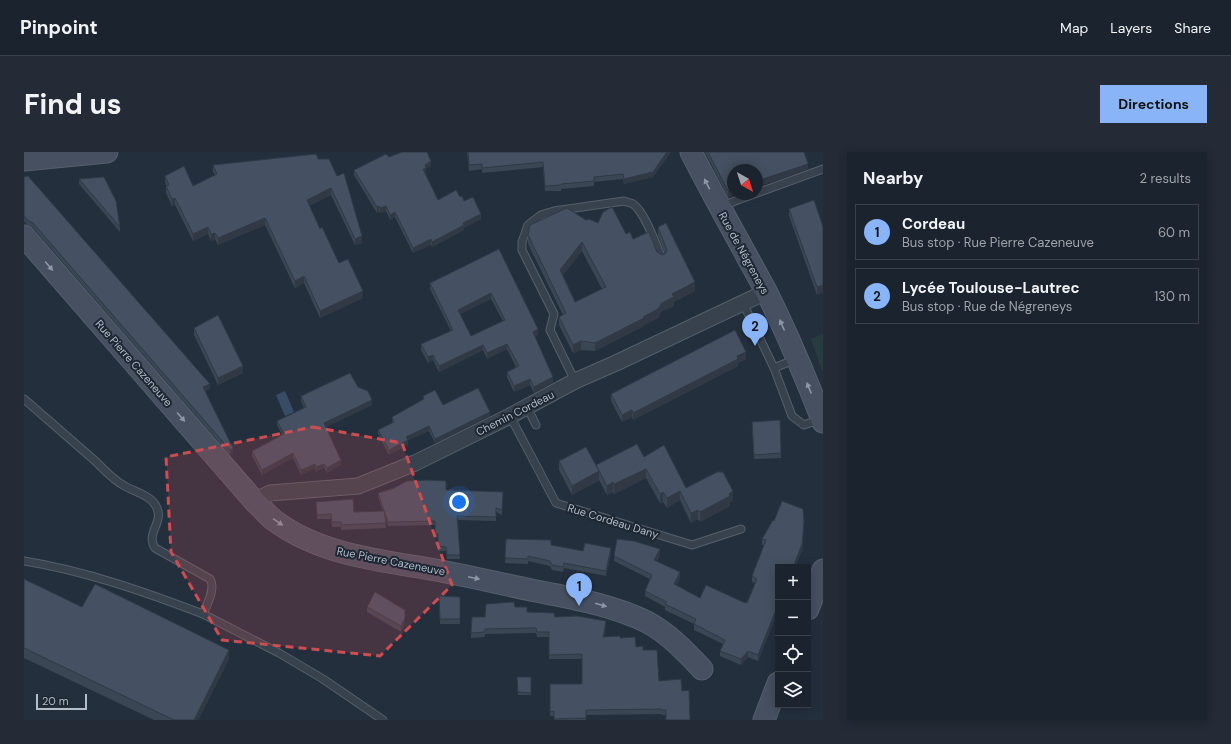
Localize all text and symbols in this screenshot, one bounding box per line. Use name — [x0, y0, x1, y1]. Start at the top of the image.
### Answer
text: Pinpoint — [20, 15, 98, 40]
text: Map — [1060, 19, 1088, 37]
text: Layers — [1110, 19, 1152, 37]
text: Share — [1174, 19, 1211, 37]
button: Directions — [1100, 85, 1207, 123]
text: Find us — [24, 86, 122, 123]
north arrow — [727, 164, 763, 200]
text: Nearby — [863, 167, 923, 189]
text: 2 results — [1140, 170, 1191, 187]
one-way arrow — [704, 178, 710, 189]
street label: Rue de Négreneys — [716, 209, 772, 297]
text: Cordeau — [902, 214, 965, 234]
text: 1 — [875, 224, 879, 241]
text: 60 m — [1158, 224, 1190, 241]
text: Bus stop · Rue Pierre Cazeneuve — [902, 234, 1094, 251]
one-way arrow — [45, 260, 54, 271]
text: Lycée Toulouse-Lautrec — [902, 278, 1080, 298]
text: 2 — [873, 288, 881, 305]
text: 130 m — [1154, 288, 1190, 305]
text: Bus stop · Rue de Négreneys — [902, 298, 1072, 315]
pin: 2 — [742, 313, 768, 346]
street label: Rue Pierre Cazeneuve — [93, 317, 175, 409]
one-way arrow — [779, 319, 785, 330]
one-way arrow — [806, 383, 812, 394]
street label: Chemin Cordeau — [474, 387, 556, 439]
one-way arrow — [176, 411, 185, 422]
your location — [449, 492, 469, 512]
street label: Rue Cordeau Dany — [566, 500, 660, 542]
one-way arrow — [273, 518, 283, 526]
street label: Rue Pierre Cazeneuve — [336, 544, 446, 578]
map controls — [775, 564, 811, 708]
button: + — [775, 564, 811, 600]
pin: 1 — [566, 573, 592, 606]
one-way arrow — [468, 575, 480, 581]
button: − — [775, 600, 811, 636]
one-way arrow — [595, 602, 607, 608]
button: locate — [775, 636, 811, 672]
button: layers — [775, 672, 811, 708]
scale bar — [36, 692, 87, 711]
text: 20 m — [42, 694, 68, 708]

